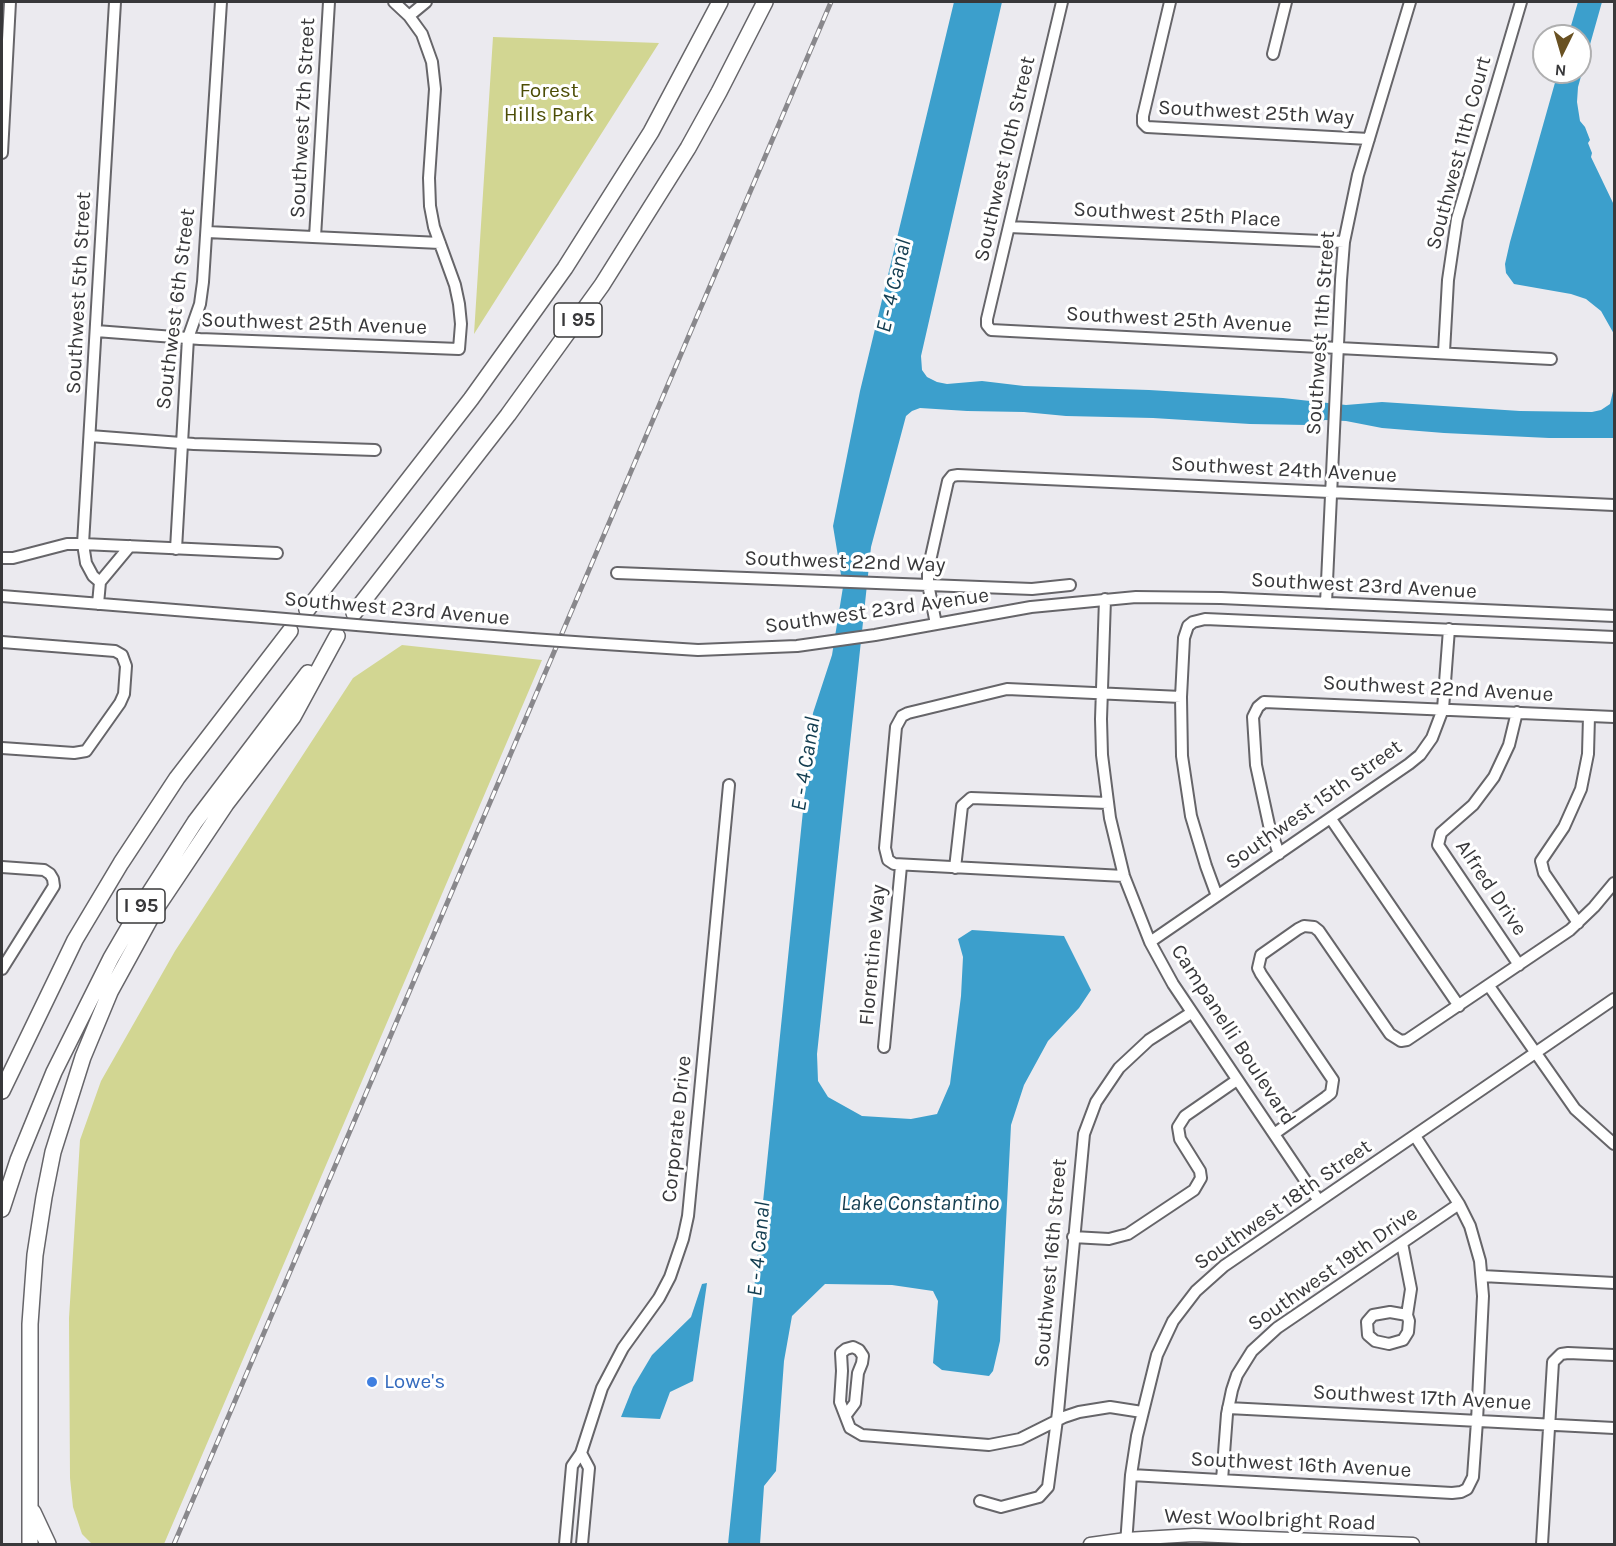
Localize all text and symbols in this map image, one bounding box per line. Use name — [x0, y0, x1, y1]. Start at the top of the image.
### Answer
street label: Southwest 7th Street — [285, 17, 321, 219]
north arrow — [1532, 24, 1592, 84]
street label: Southwest 11th Court — [1421, 53, 1497, 253]
street label: Southwest 10th Street — [969, 54, 1041, 264]
text: N — [1554, 60, 1567, 80]
park label: Forest Hills Park — [504, 78, 594, 128]
street label: Southwest 25th Way — [1157, 95, 1355, 131]
street label: Southwest 5th Street — [61, 191, 97, 395]
street label: Southwest 25th Place — [1073, 197, 1281, 233]
street label: Southwest 6th Street — [151, 207, 201, 411]
street label: Southwest 11th Street — [1301, 230, 1341, 436]
water label: E - 4 Canal — [870, 237, 918, 335]
street label: Southwest 25th Avenue — [1065, 302, 1293, 338]
road number: I 95 — [554, 303, 602, 337]
street label: Southwest 25th Avenue — [201, 307, 427, 341]
street label: Southwest 24th Avenue — [1171, 452, 1397, 488]
street label: Southwest 22nd Way — [744, 546, 946, 578]
street label: Southwest 23rd Avenue — [1250, 568, 1478, 604]
street label: Southwest 23rd Avenue — [763, 583, 991, 639]
street label: Southwest 23rd Avenue — [283, 587, 511, 631]
street label: Southwest 22nd Avenue — [1322, 670, 1554, 708]
water label: E - 4 Canal — [786, 715, 826, 813]
street label: Southwest 15th Street — [1221, 735, 1407, 875]
street label: Alfred Drive — [1450, 835, 1532, 941]
street label: Florentine Way — [854, 883, 892, 1027]
road number: I 95 — [117, 889, 165, 923]
street label: Campanelli Boulevard — [1165, 940, 1301, 1130]
street label: Corporate Drive — [657, 1054, 697, 1204]
street label: Southwest 18th Street — [1190, 1134, 1376, 1276]
street label: Southwest 16th Street — [1029, 1158, 1073, 1368]
water label: Lake Constantino — [841, 1191, 999, 1217]
water label: E - 4 Canal — [742, 1201, 776, 1297]
street label: Southwest 19th Drive — [1243, 1201, 1423, 1337]
place label: Lowe's — [384, 1369, 445, 1395]
marker: Lowe's — [365, 1375, 379, 1389]
street label: Southwest 17th Avenue — [1312, 1380, 1532, 1416]
street label: Southwest 16th Avenue — [1190, 1447, 1412, 1483]
street label: West Woolbright Road — [1164, 1504, 1376, 1536]

